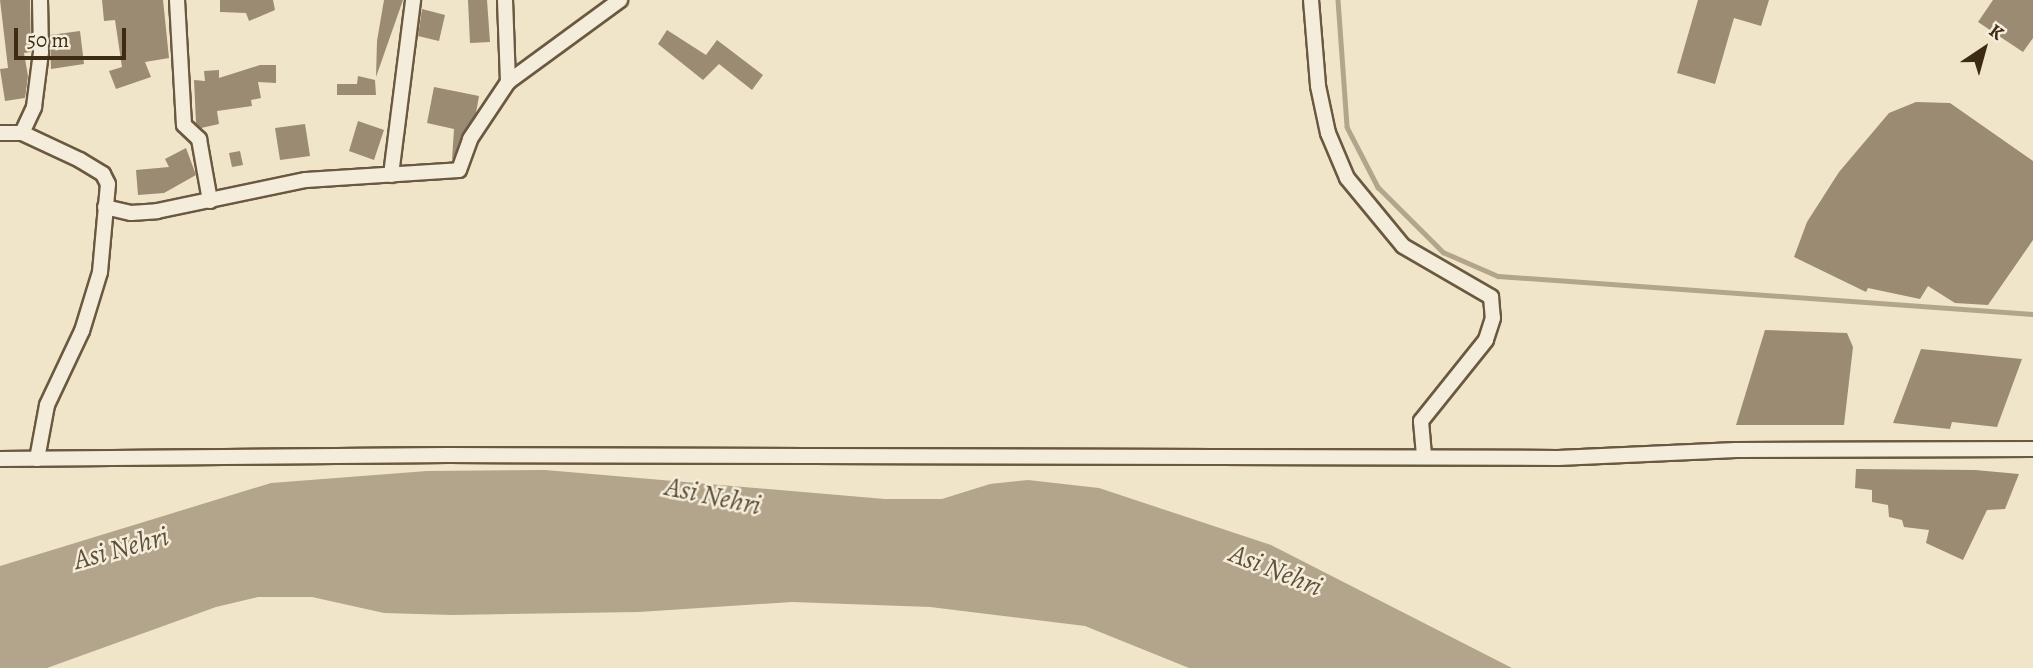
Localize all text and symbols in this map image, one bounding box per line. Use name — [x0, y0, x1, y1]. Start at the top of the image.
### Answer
scale bar — [18, 14, 130, 58]
north arrow — [1949, 14, 2019, 84]
text: K — [1984, 18, 2009, 46]
text: 50 m — [27, 26, 69, 54]
water label: Asi Nehri — [662, 470, 764, 522]
water label: Asi Nehri — [70, 519, 172, 577]
water label: Asi Nehri — [1225, 536, 1327, 604]

